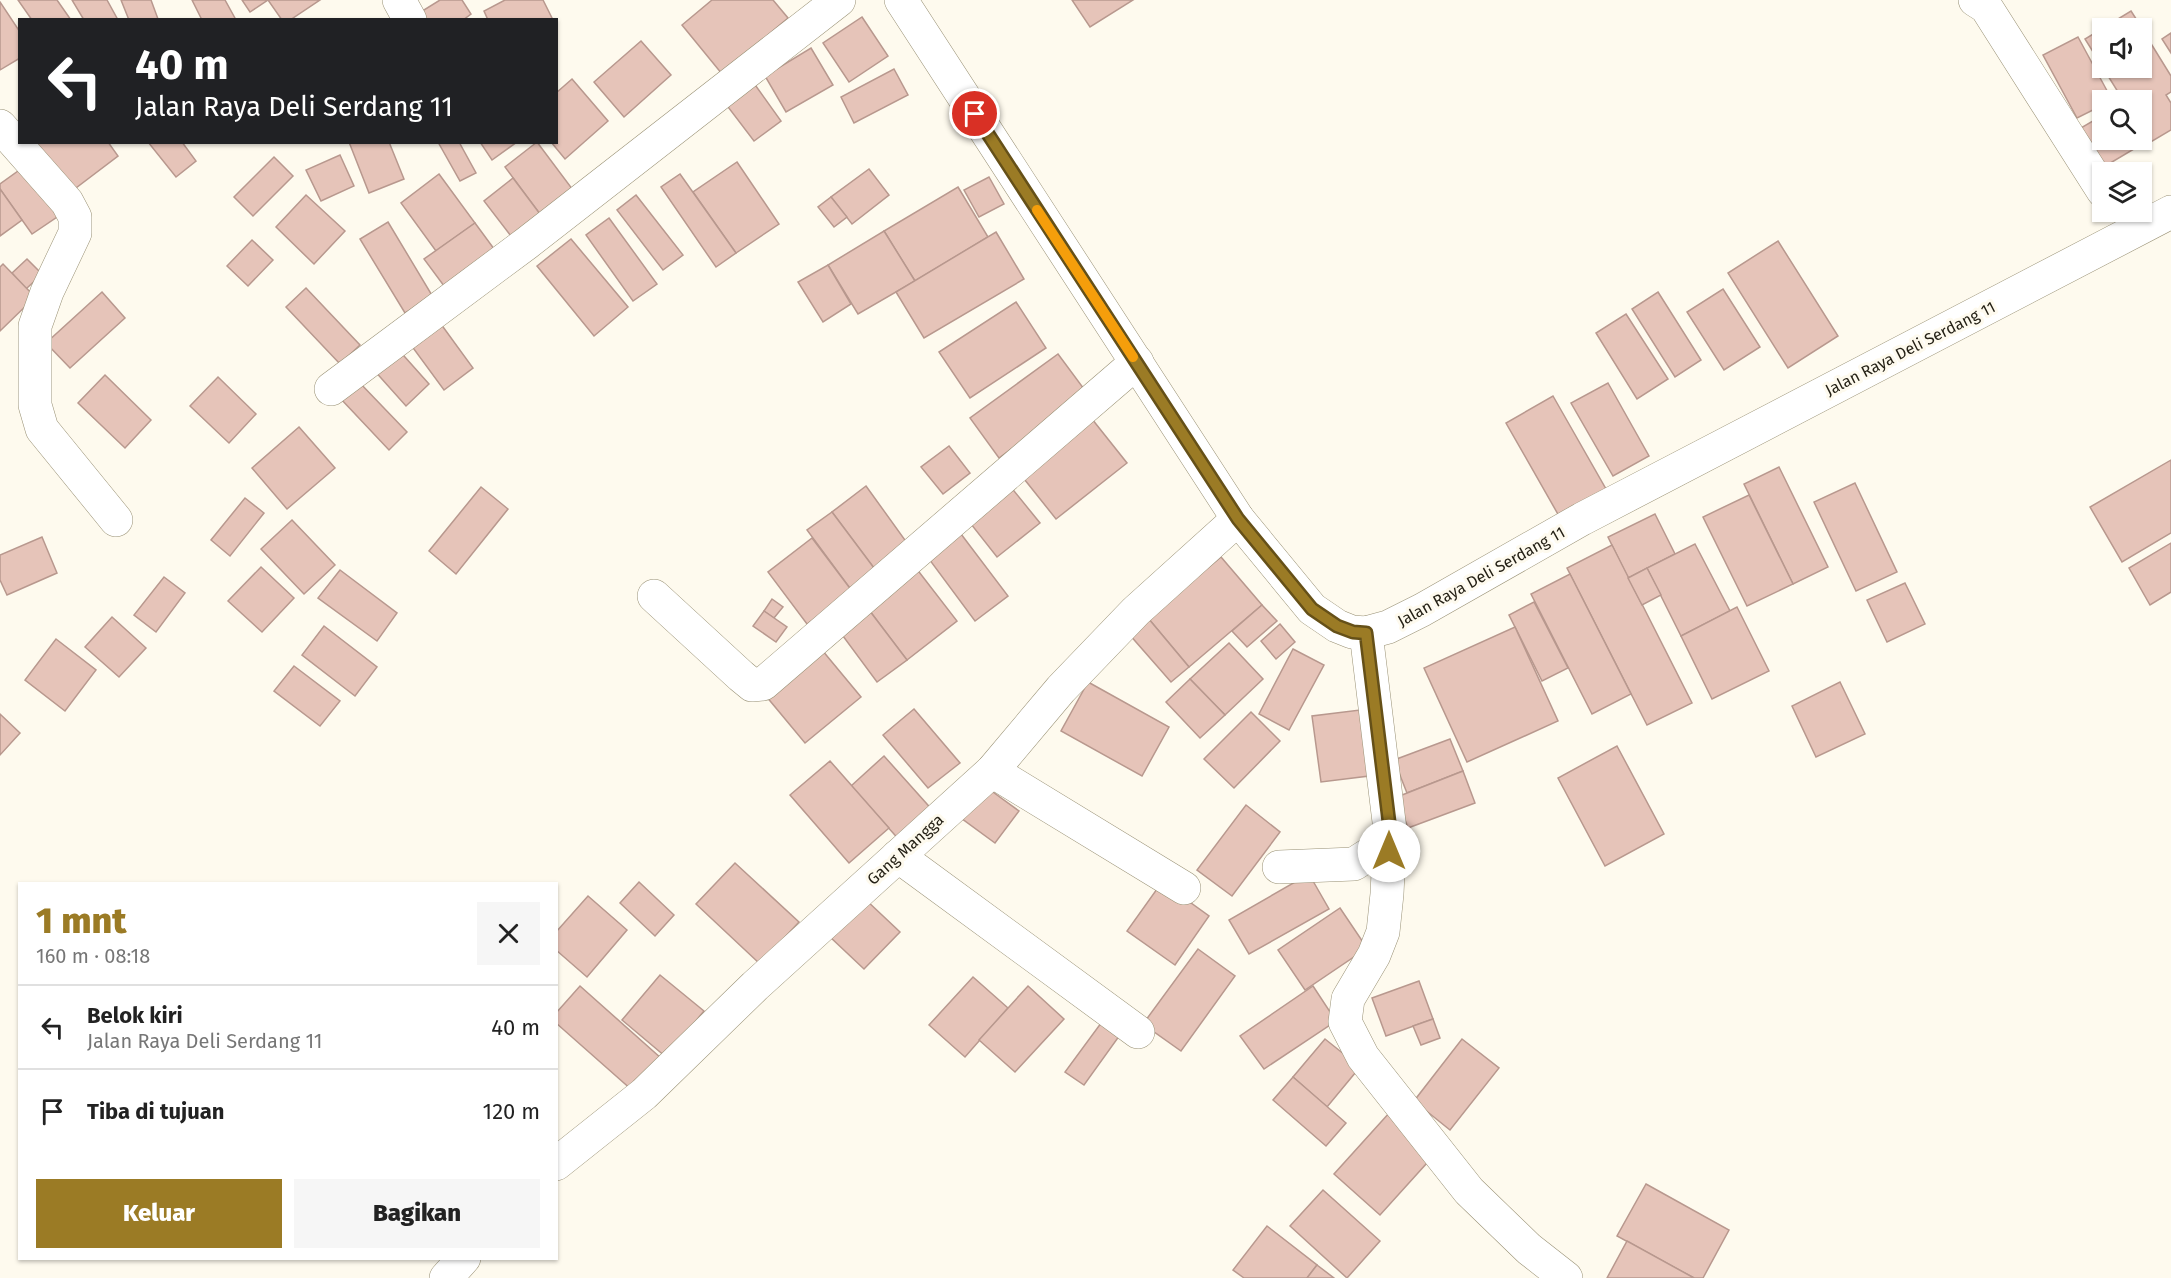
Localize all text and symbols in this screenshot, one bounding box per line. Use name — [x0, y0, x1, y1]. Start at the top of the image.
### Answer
map controls — [2092, 18, 2152, 222]
button: sound — [2092, 18, 2152, 78]
text: 40 m — [135, 40, 229, 90]
icon: left — [36, 42, 114, 120]
pin — [949, 88, 1000, 139]
button: search — [2092, 90, 2152, 150]
text: Jalan Raya Deli Serdang 11 — [135, 91, 453, 123]
icon: arrive — [958, 97, 991, 130]
button: layers — [2092, 162, 2152, 222]
street label: Jalan Raya Deli Serdang 11 — [1822, 297, 1998, 400]
street label: Jalan Raya Deli Serdang 11 — [1394, 522, 1568, 630]
street label: Gang Mangga — [863, 810, 947, 889]
position arrow — [1357, 819, 1421, 883]
text: 1 mnt — [36, 899, 126, 943]
button: close — [477, 902, 540, 965]
text: 160 m · 08:18 — [36, 944, 150, 968]
text: Belok kiri — [87, 1002, 183, 1029]
icon: left — [36, 1011, 69, 1044]
text: 40 m — [491, 1014, 540, 1041]
text: Jalan Raya Deli Serdang 11 — [87, 1029, 322, 1053]
icon: arrive — [36, 1095, 69, 1128]
text: Tiba di tujuan — [87, 1098, 224, 1125]
text: 120 m — [483, 1098, 540, 1125]
button: Keluar — [36, 1179, 282, 1248]
button: Bagikan — [294, 1179, 540, 1248]

